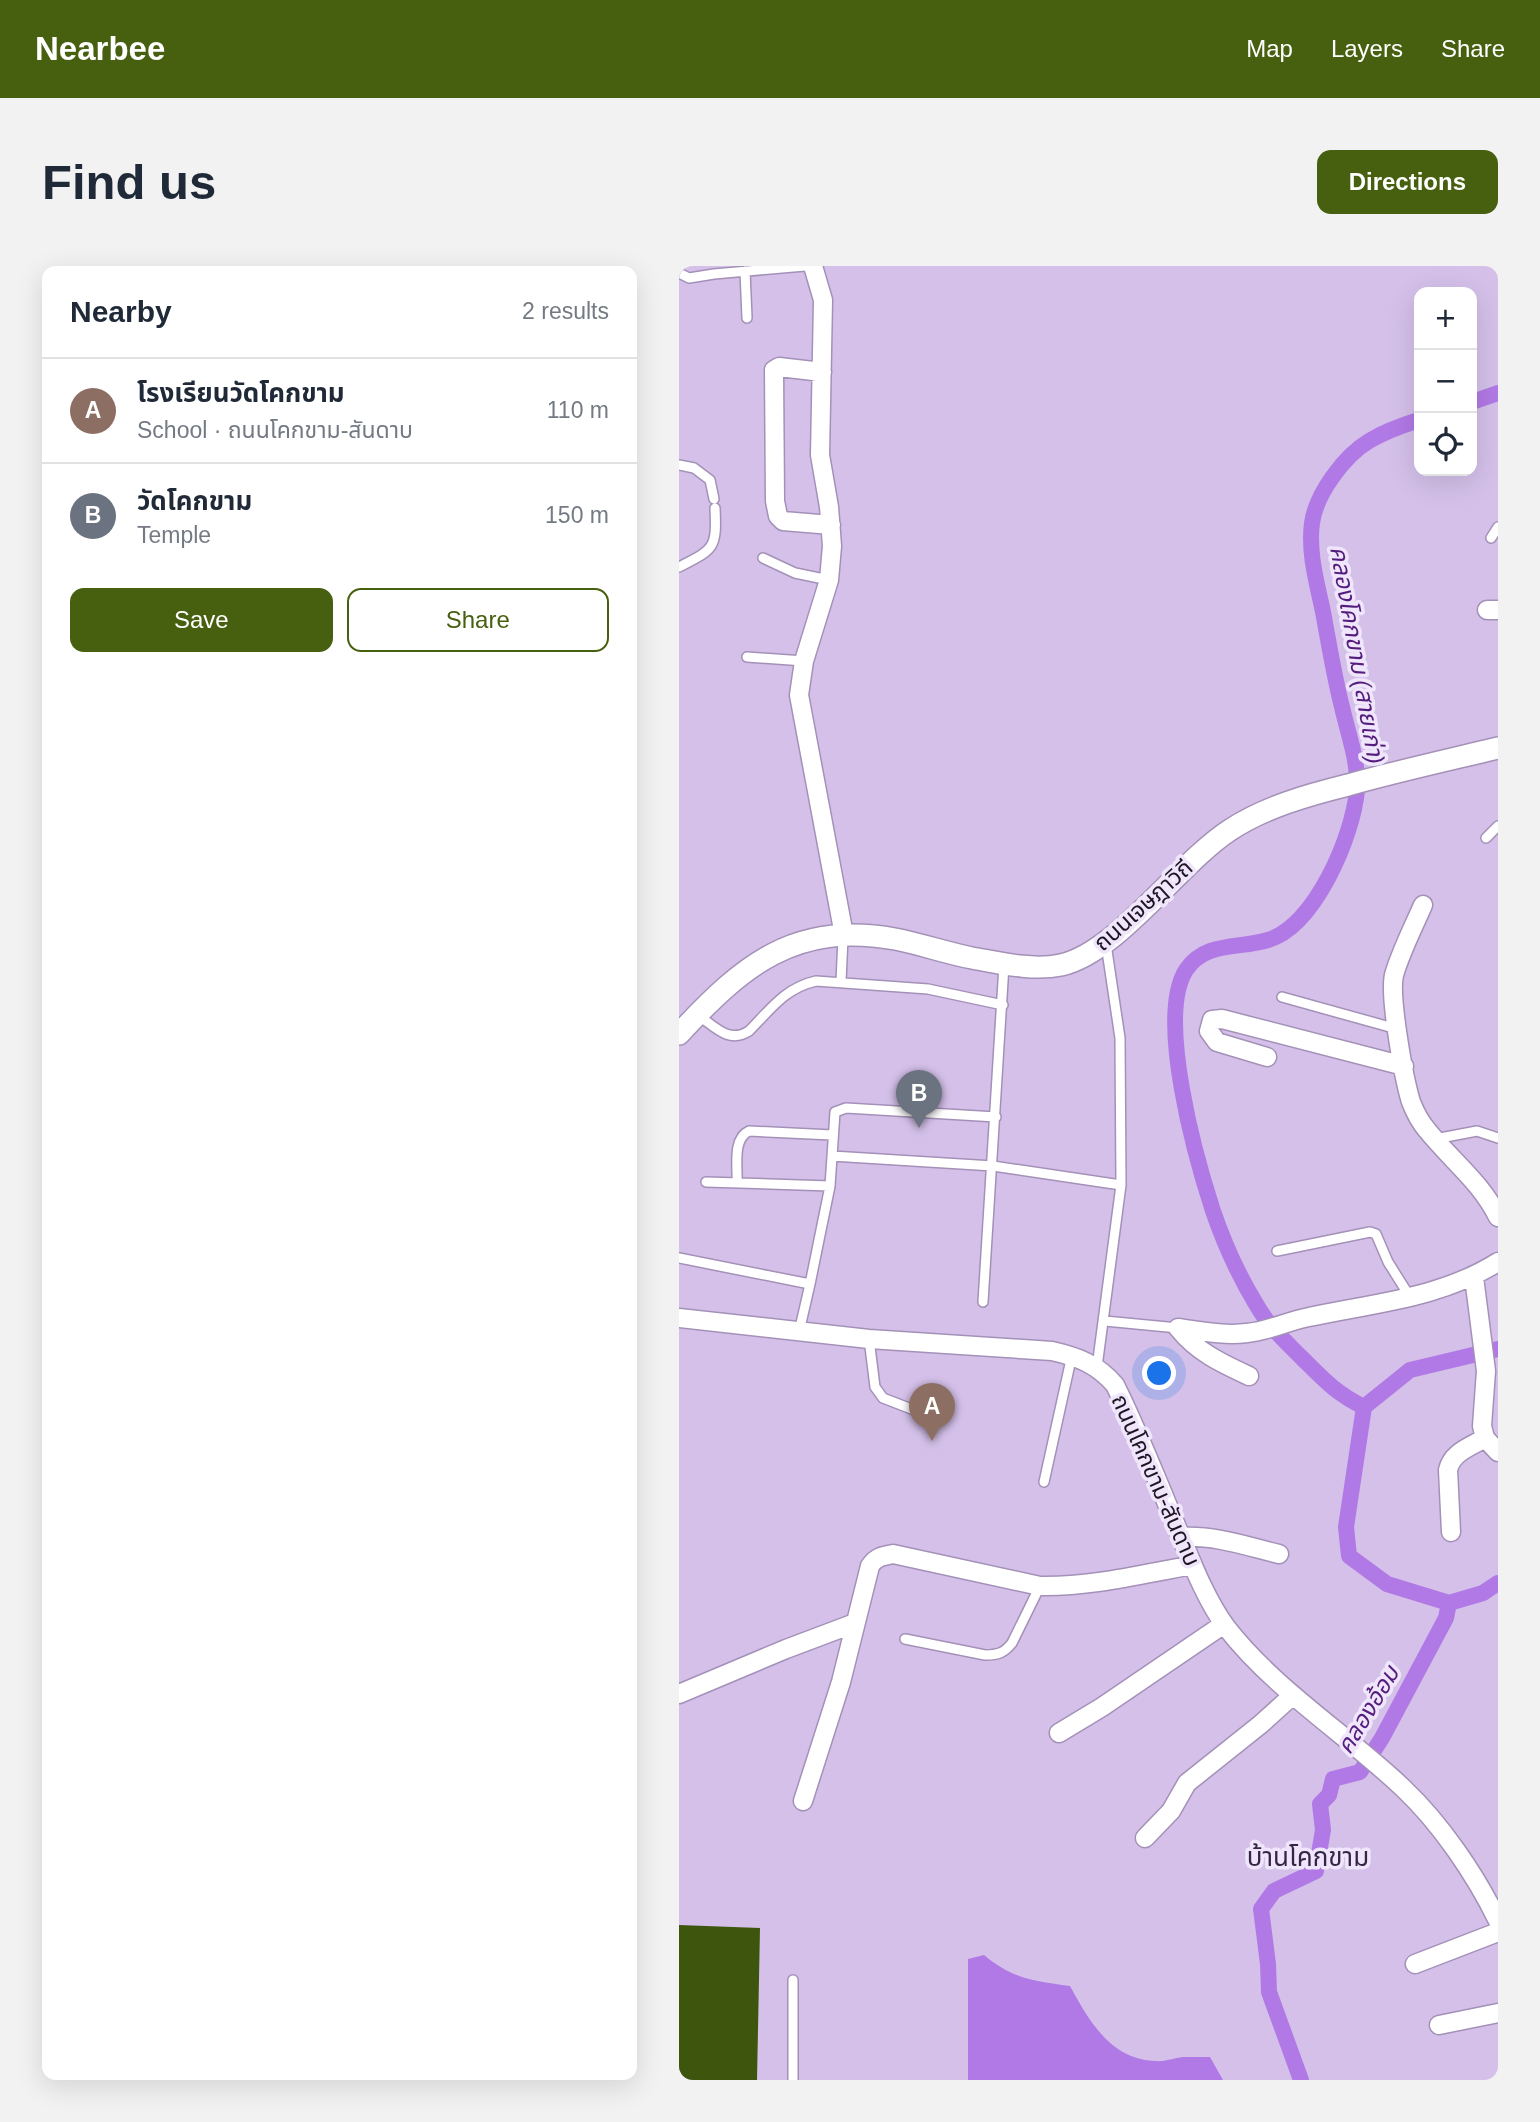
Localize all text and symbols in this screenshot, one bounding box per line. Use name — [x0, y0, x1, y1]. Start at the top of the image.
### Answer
text: Nearbee — [35, 30, 165, 67]
text: Map — [1246, 35, 1293, 62]
text: Layers — [1331, 35, 1403, 62]
text: Share — [1441, 35, 1505, 62]
button: Directions — [1317, 150, 1498, 214]
text: Find us — [42, 155, 216, 209]
map controls — [1414, 287, 1477, 476]
button: + — [1414, 287, 1477, 350]
text: Nearby — [70, 295, 172, 328]
text: 2 results — [522, 298, 609, 324]
button: − — [1414, 350, 1477, 413]
text: โรงเรียนวัดโคกขาม — [137, 378, 345, 408]
text: A — [85, 397, 101, 423]
text: 110 m — [547, 397, 609, 423]
button: locate — [1414, 413, 1477, 476]
text: School · ถนนโคกขาม-สันดาบ — [137, 417, 413, 443]
text: วัดโคกขาม — [137, 486, 252, 516]
text: B — [85, 502, 101, 528]
text: 150 m — [545, 502, 609, 528]
text: Temple — [137, 522, 211, 548]
water label: คลองโคกขาม (สายเก่า) — [1325, 544, 1390, 766]
button: Save — [70, 588, 333, 652]
button: Share — [347, 588, 609, 652]
street label: ถนนเจษฎาวิถี — [1088, 854, 1198, 956]
pin: B — [896, 1070, 942, 1128]
your location — [1142, 1356, 1176, 1390]
pin: A — [909, 1383, 955, 1441]
street label: ถนนโคกขาม-สันดาบ — [1106, 1390, 1206, 1570]
water label: คลองอ้อม — [1331, 1659, 1405, 1758]
district label: บ้านโคกขาม — [1247, 1842, 1369, 1872]

